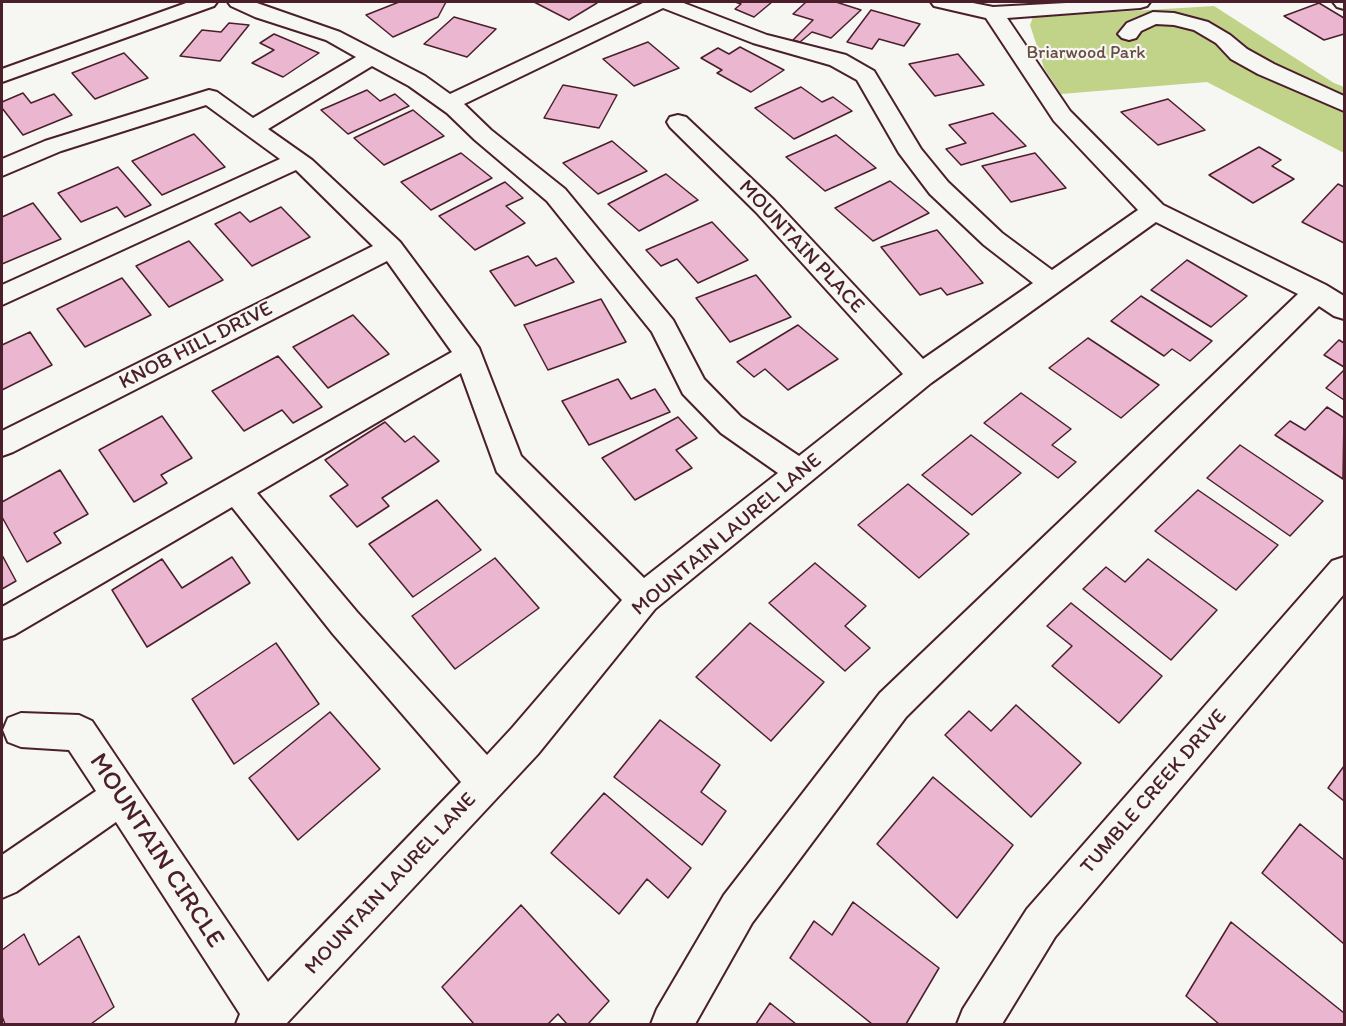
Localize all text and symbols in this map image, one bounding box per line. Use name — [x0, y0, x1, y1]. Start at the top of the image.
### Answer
park label: Briarwood Park — [1026, 42, 1146, 64]
street label: MOUNTAIN PLACE — [733, 175, 869, 319]
street label: KNOB HILL DRIVE — [115, 297, 277, 395]
street label: MOUNTAIN LAUREL LANE — [627, 448, 827, 622]
street label: TUMBLE CREEK DRIVE — [1075, 704, 1233, 880]
street label: MOUNTAIN CIRCLE — [82, 748, 230, 954]
street label: MOUNTAIN LAUREL LANE — [300, 788, 482, 980]

